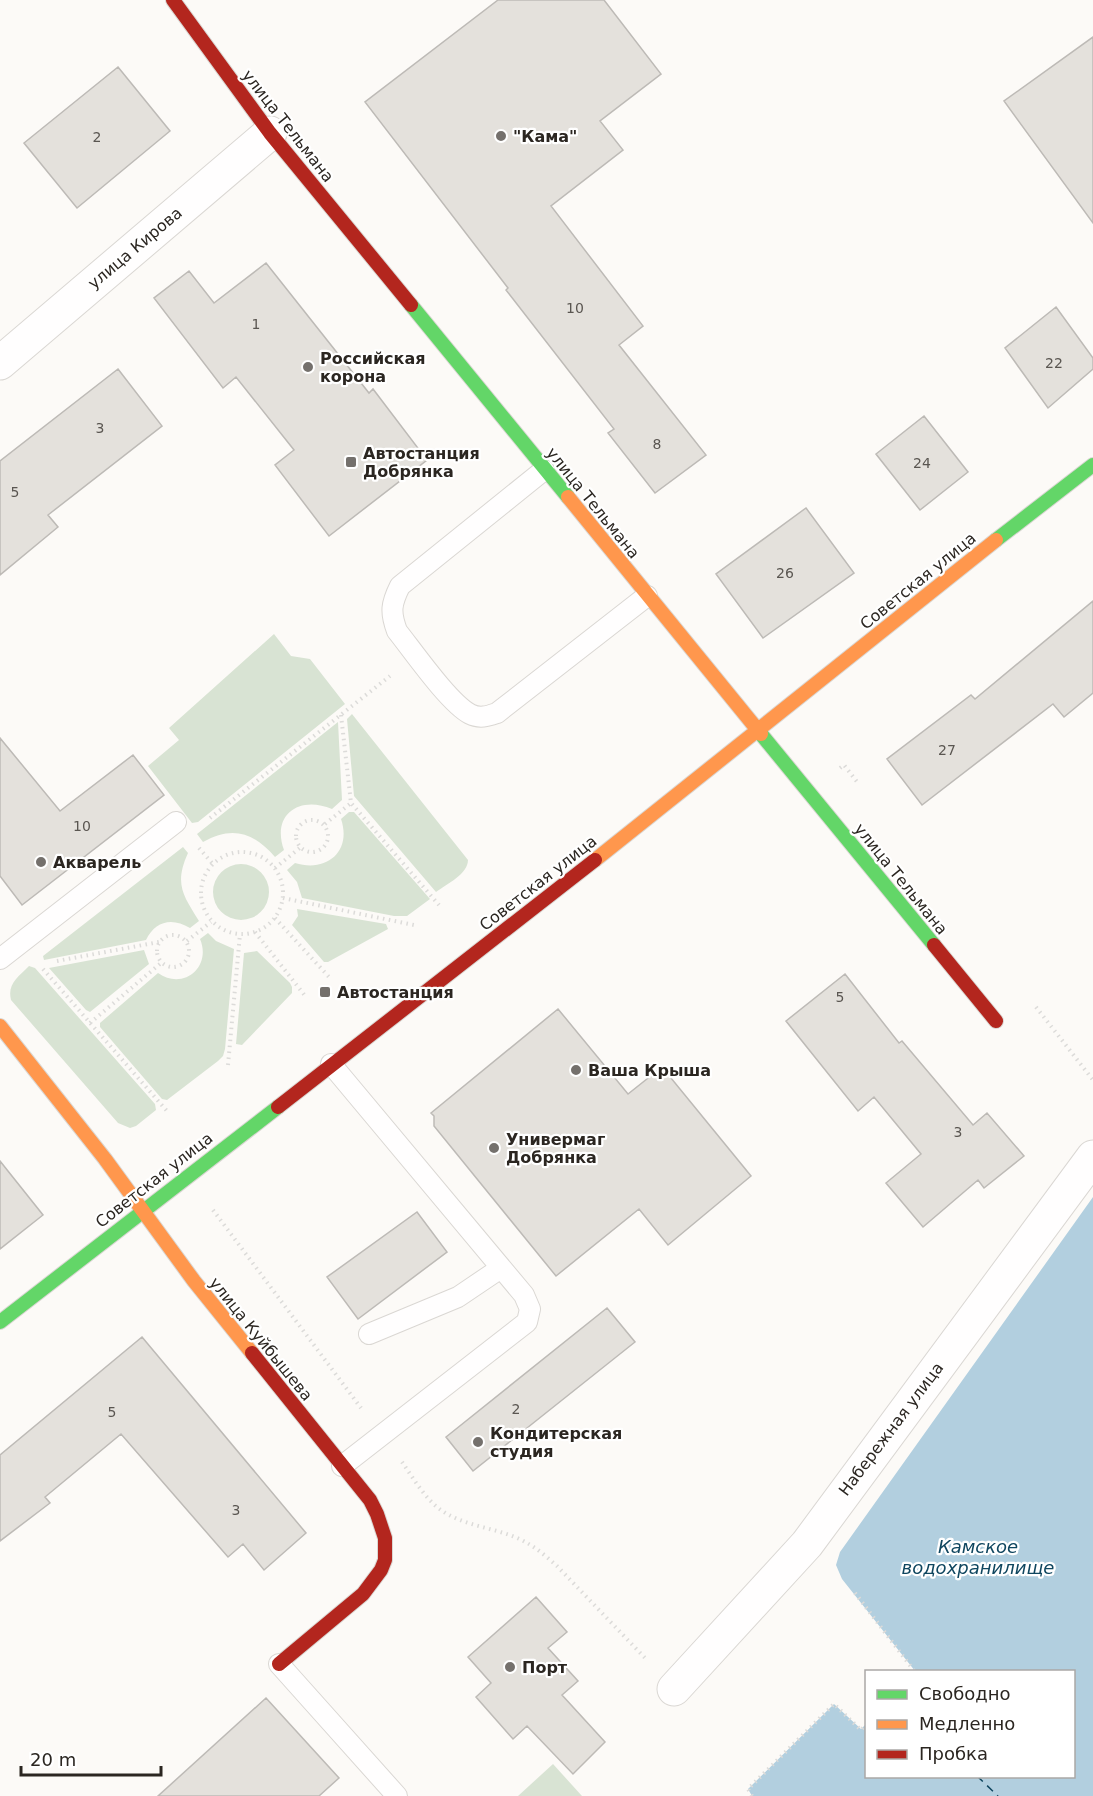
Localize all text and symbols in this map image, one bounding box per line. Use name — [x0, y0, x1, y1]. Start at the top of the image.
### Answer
street label: улица Тельмана — [238, 66, 338, 186]
place label: "Кама" — [513, 127, 577, 146]
house number: 2 — [93, 129, 101, 145]
marker: "Кама" — [494, 129, 508, 143]
street label: улица Кирова — [84, 203, 186, 293]
house number: 10 — [566, 300, 584, 316]
house number: 1 — [252, 316, 260, 332]
place label: Российская корона — [320, 349, 426, 386]
house number: 22 — [1045, 355, 1063, 371]
marker: Российская корона — [301, 360, 315, 374]
house number: 3 — [96, 420, 104, 436]
house number: 8 — [653, 436, 661, 452]
place label: Автостанция Добрянка — [363, 444, 480, 481]
street label: улица Тельмана — [542, 444, 644, 562]
marker: Автостанция Добрянка — [344, 455, 358, 469]
house number: 24 — [913, 455, 931, 471]
house number: 5 — [11, 484, 19, 500]
street label: Советская улица — [856, 529, 980, 633]
house number: 26 — [776, 565, 794, 581]
house number: 27 — [938, 742, 956, 758]
house number: 10 — [73, 818, 91, 834]
street label: улица Тельмана — [850, 820, 952, 938]
street label: Советская улица — [476, 831, 600, 935]
place label: Акварель — [53, 853, 141, 872]
marker: Акварель — [34, 855, 48, 869]
place label: Автостанция — [337, 983, 454, 1002]
marker: Автостанция — [318, 985, 332, 999]
house number: 5 — [836, 989, 844, 1005]
place label: Ваша Крыша — [588, 1061, 711, 1080]
marker: Ваша Крыша — [569, 1063, 583, 1077]
house number: 3 — [954, 1124, 962, 1140]
street label: Советская улица — [92, 1128, 216, 1232]
place label: Универмаг Добрянка — [506, 1130, 605, 1167]
marker: Универмаг Добрянка — [487, 1141, 501, 1155]
street label: улица Куйбышева — [205, 1273, 317, 1405]
street label: Набережная улица — [835, 1359, 947, 1499]
house number: 2 — [512, 1401, 520, 1417]
house number: 5 — [108, 1404, 116, 1420]
place label: Кондитерская студия — [490, 1424, 622, 1461]
marker: Кондитерская студия — [471, 1435, 485, 1449]
house number: 3 — [232, 1502, 240, 1518]
water label: Камское водохранилище — [902, 1536, 1054, 1578]
place label: Порт — [522, 1658, 568, 1677]
marker: Порт — [503, 1660, 517, 1674]
legend — [865, 1670, 1075, 1778]
text: Свободно — [919, 1683, 1011, 1704]
text: Медленно — [919, 1713, 1015, 1734]
scale bar — [21, 1739, 160, 1777]
text: Пробка — [919, 1743, 988, 1764]
text: 20 m — [30, 1749, 76, 1770]

